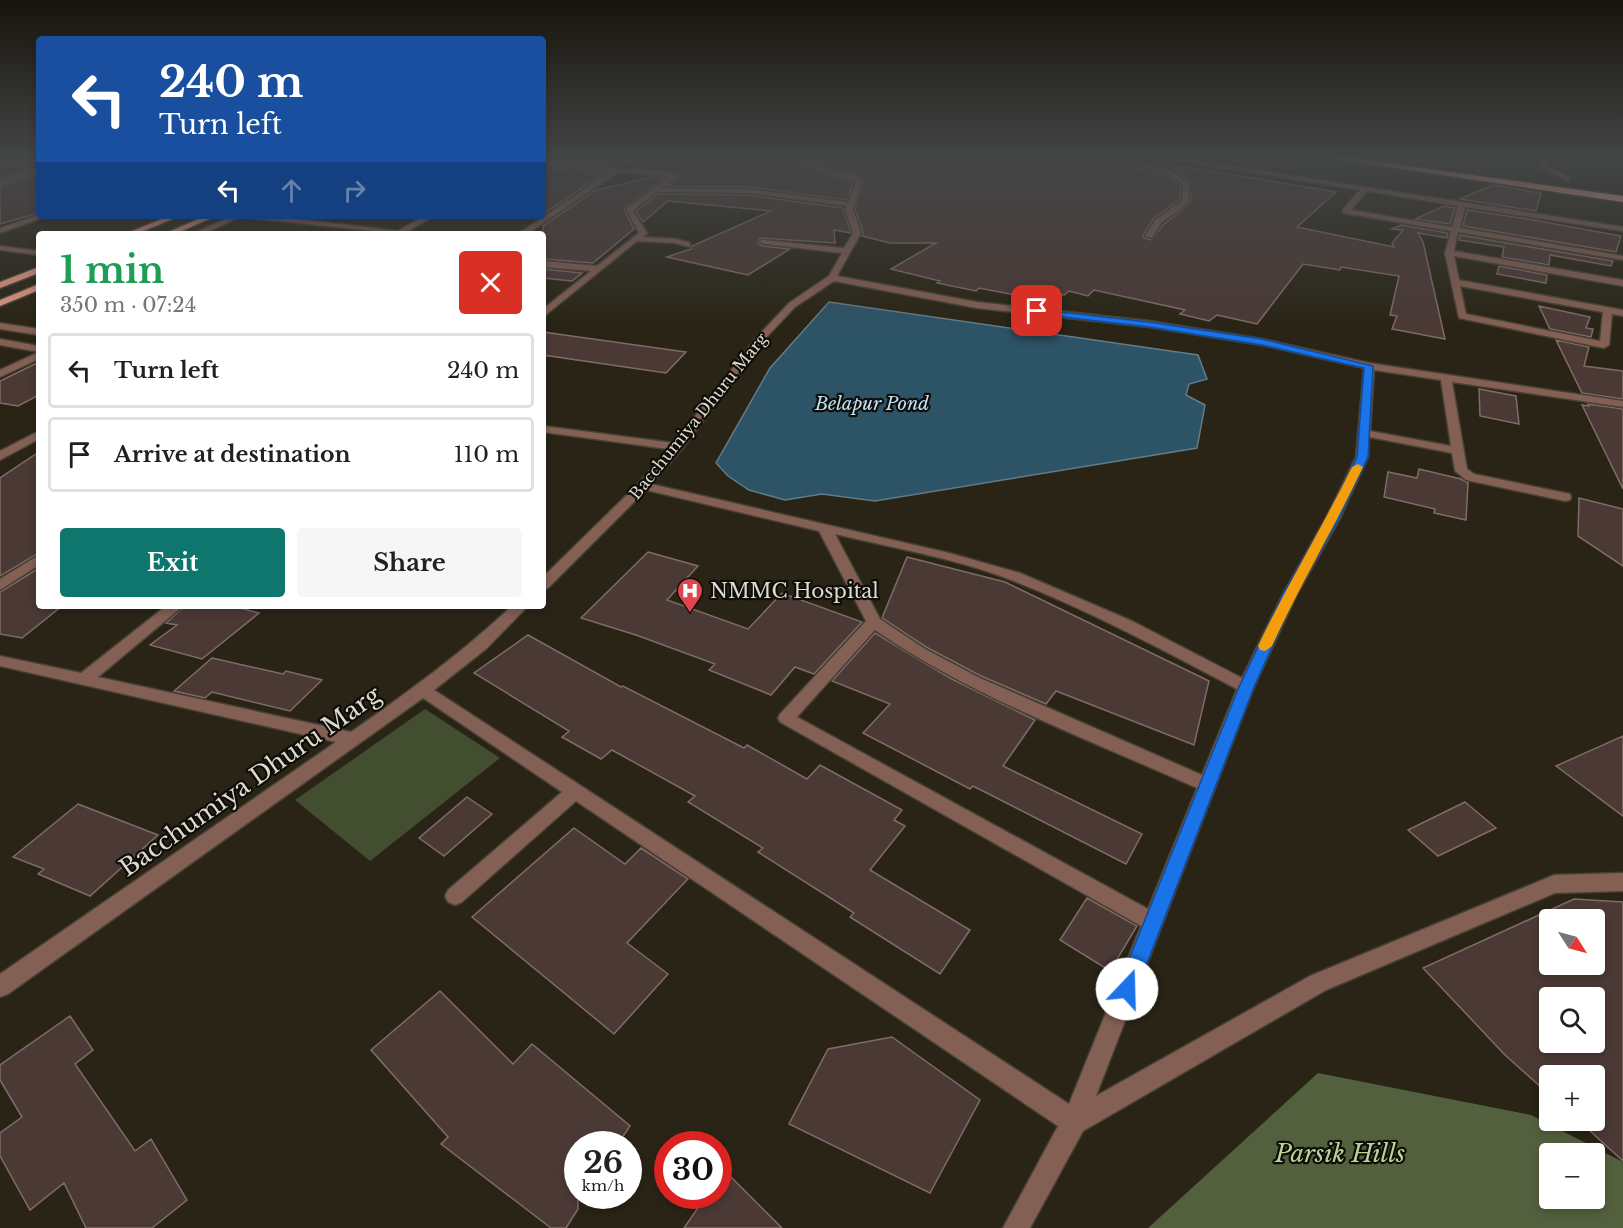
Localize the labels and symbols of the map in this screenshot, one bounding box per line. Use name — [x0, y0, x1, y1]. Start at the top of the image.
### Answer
pin — [1011, 285, 1062, 336]
street label: Bacchumiya Dhuru Marg — [625, 329, 772, 503]
water label: Belapur Pond — [814, 393, 929, 415]
hospital icon: NMMC Hospital — [675, 576, 705, 614]
place label: NMMC Hospital — [710, 579, 879, 603]
street label: Bacchumiya Dhuru Marg — [114, 679, 387, 882]
north arrow — [1539, 909, 1605, 975]
position arrow — [1095, 957, 1159, 1021]
speed limit sign: 30 — [654, 1131, 732, 1209]
park label: Parsik Hills — [1274, 1139, 1405, 1168]

